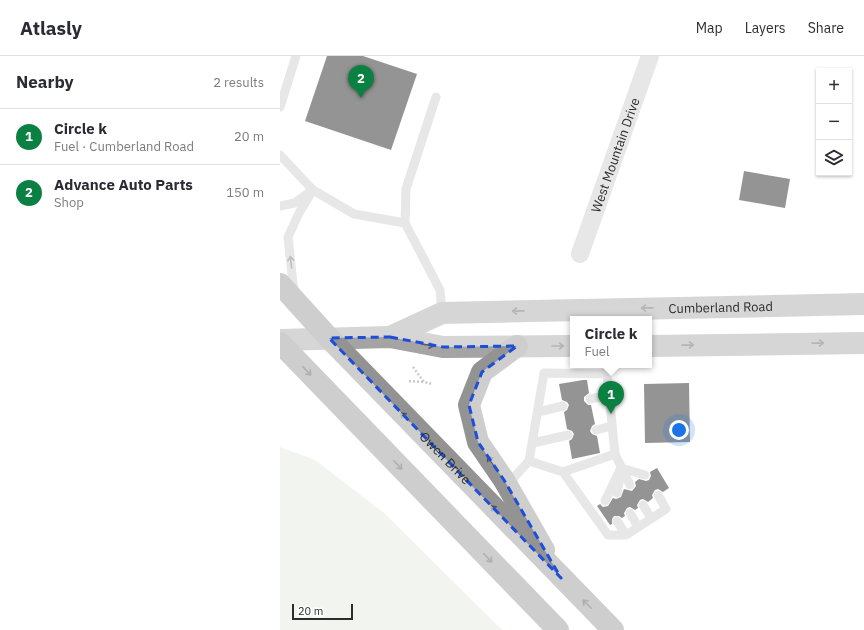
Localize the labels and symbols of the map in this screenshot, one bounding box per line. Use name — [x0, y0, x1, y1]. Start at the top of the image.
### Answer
pin: 2 — [348, 65, 374, 98]
street label: West Mountain Drive — [587, 95, 643, 215]
one-way arrow — [287, 256, 295, 269]
street label: Cumberland Road — [668, 297, 773, 317]
one-way arrow — [641, 304, 654, 312]
one-way arrow — [512, 307, 525, 315]
one-way arrow — [811, 340, 824, 347]
one-way arrow — [421, 341, 434, 349]
one-way arrow — [551, 342, 564, 350]
one-way arrow — [681, 342, 694, 349]
one-way arrow — [302, 366, 312, 376]
pin: 1 — [598, 381, 624, 414]
one-way arrow — [400, 412, 409, 422]
your location — [669, 420, 689, 440]
street label: Owen Drive — [416, 428, 475, 488]
one-way arrow — [487, 455, 495, 466]
one-way arrow — [393, 460, 403, 470]
one-way arrow — [490, 505, 500, 515]
one-way arrow — [484, 553, 493, 563]
one-way arrow — [582, 599, 592, 609]
scale bar — [292, 602, 353, 621]

